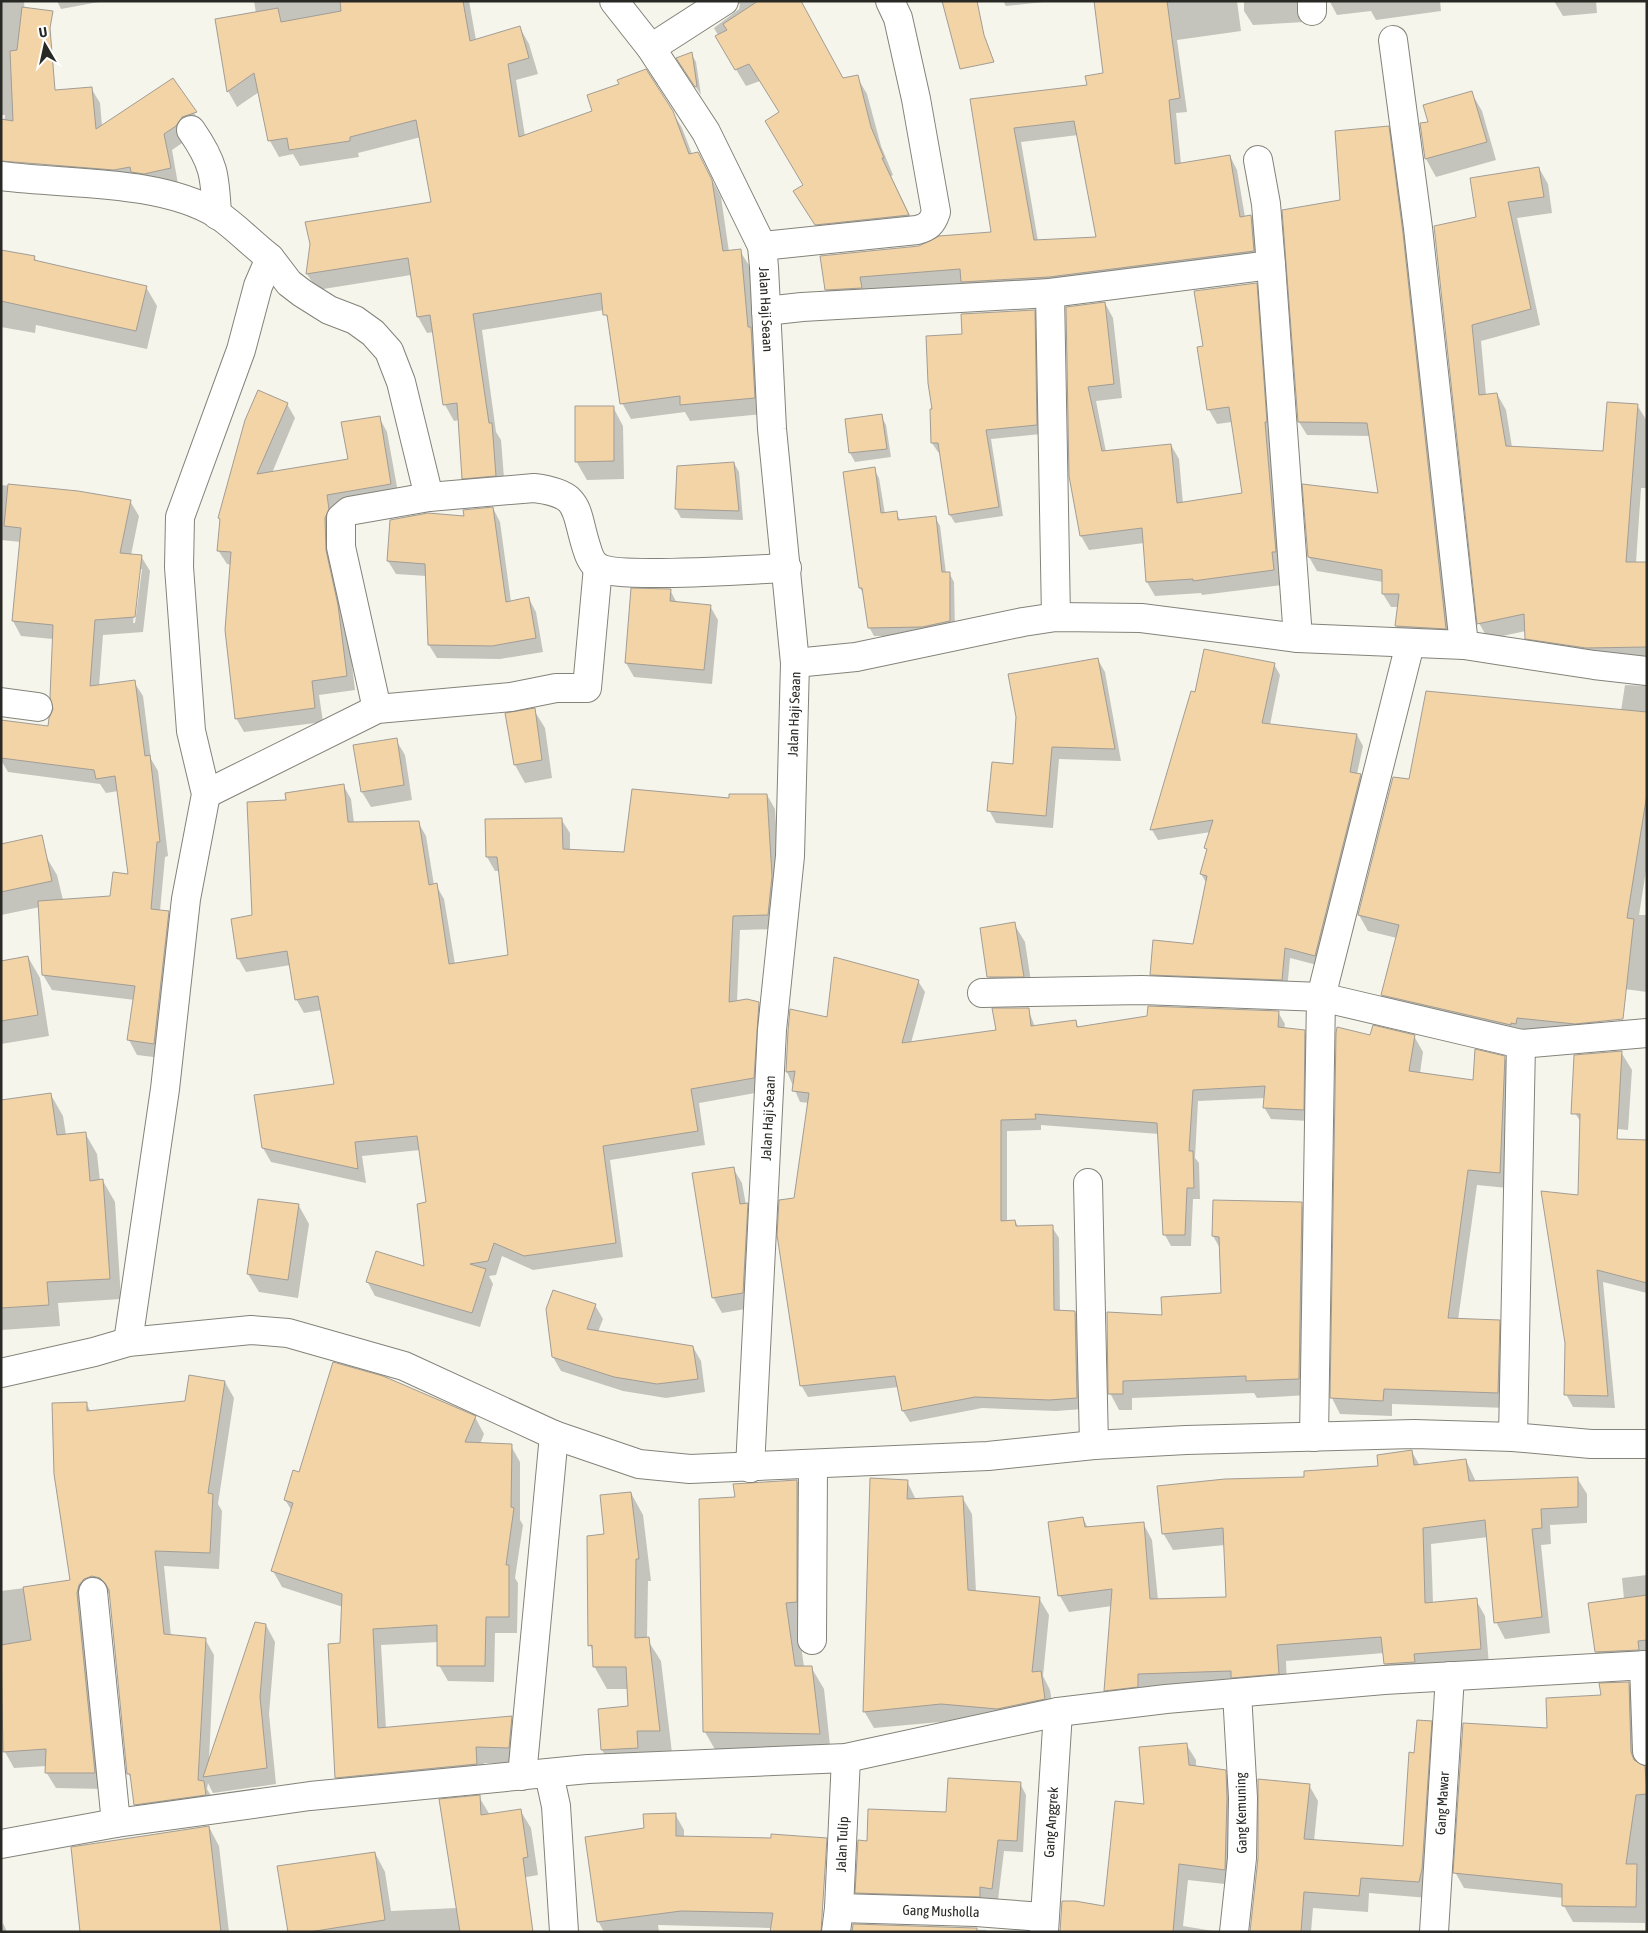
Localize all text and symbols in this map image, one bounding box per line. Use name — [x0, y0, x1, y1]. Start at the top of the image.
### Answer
north arrow — [20, 20, 70, 70]
text: U — [38, 24, 48, 41]
street label: Jalan Haji Seaan — [756, 267, 776, 353]
street label: Jalan Haji Seaan — [785, 671, 803, 757]
street label: Jalan Haji Seaan — [758, 1075, 778, 1161]
street label: Gang Mawar — [1432, 1770, 1452, 1835]
street label: Gang Kemuning — [1232, 1772, 1250, 1854]
street label: Gang Anggrek — [1041, 1786, 1061, 1858]
street label: Jalan Tulip — [833, 1816, 851, 1872]
street label: Gang Musholla — [902, 1902, 980, 1920]

